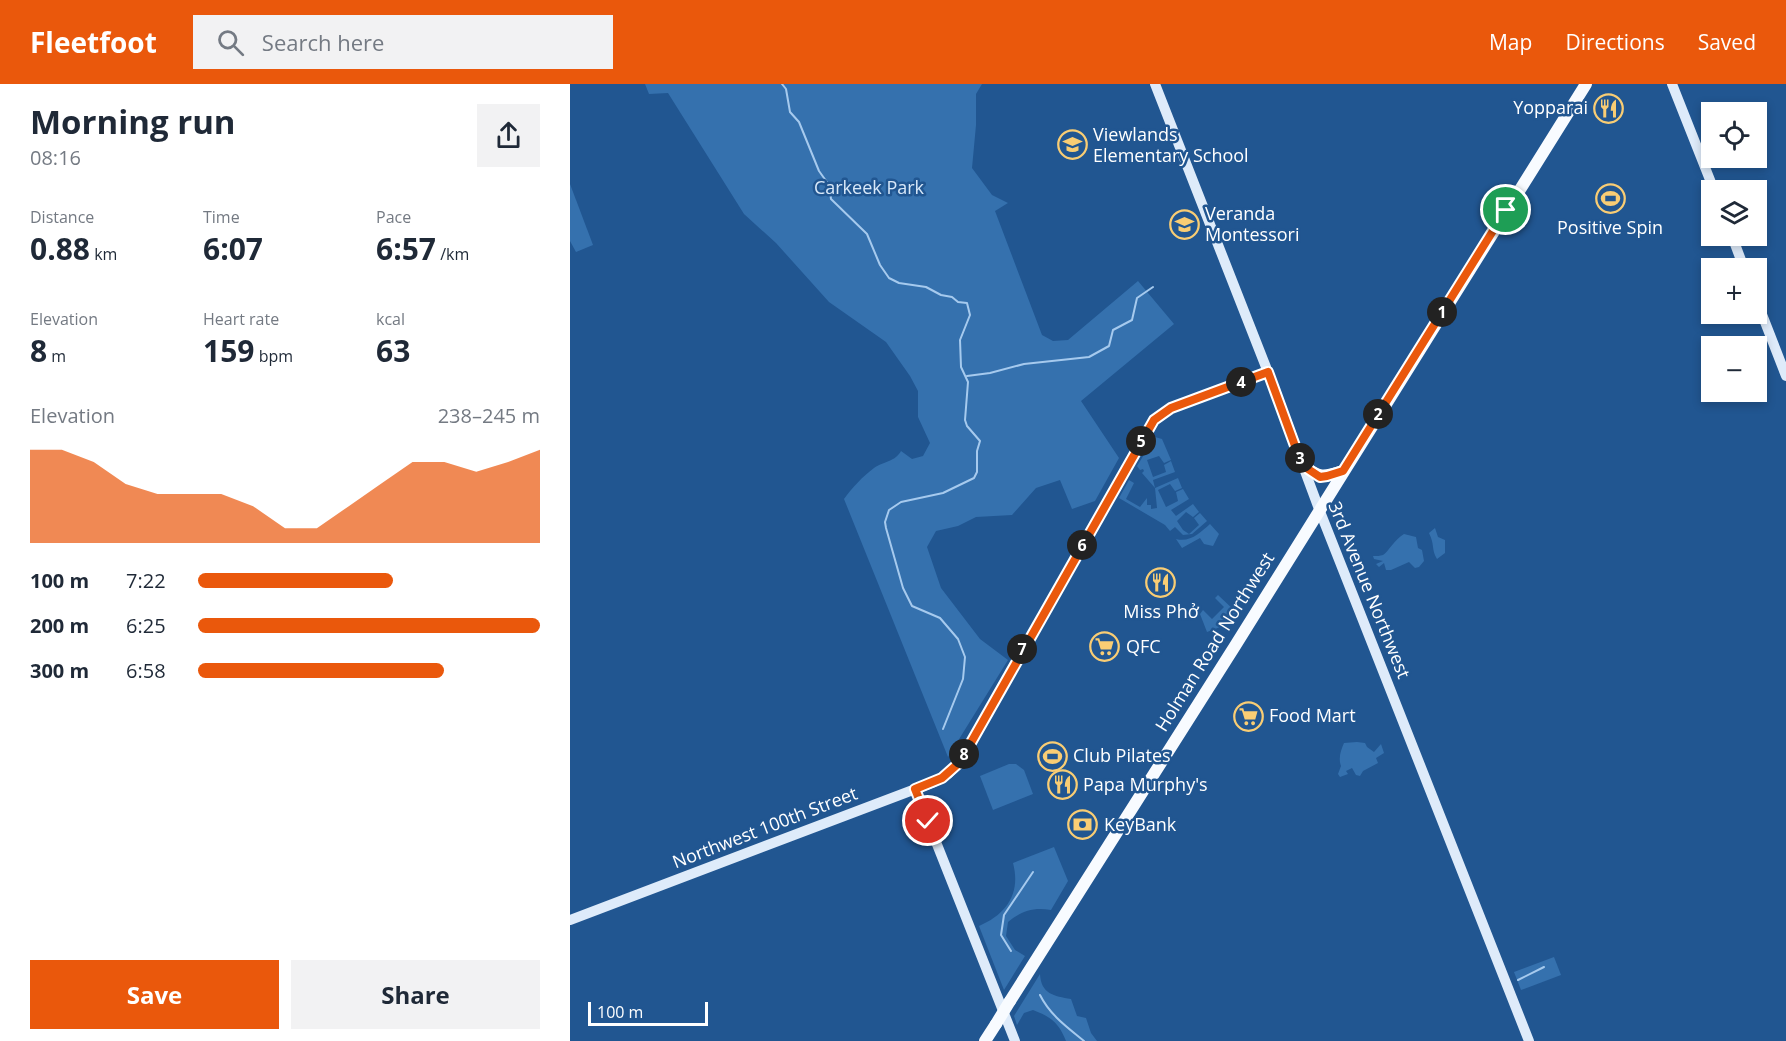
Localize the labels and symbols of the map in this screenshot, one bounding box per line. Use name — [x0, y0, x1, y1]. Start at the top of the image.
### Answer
restaurant icon: Yopparai — [1593, 92, 1625, 124]
place label: Yopparai — [1513, 95, 1588, 119]
place label: Viewlands Elementary School — [1093, 122, 1249, 167]
school or university icon: Viewlands Elementary School — [1056, 129, 1088, 161]
park label: Carkeek Park — [814, 175, 925, 199]
sports icon: Positive Spin — [1594, 183, 1626, 215]
pin — [1480, 184, 1531, 235]
place label: Veranda Montessori — [1205, 201, 1299, 246]
school or university icon: Veranda Montessori — [1168, 208, 1200, 240]
place label: Positive Spin — [1557, 215, 1663, 239]
pin: 1 — [1427, 297, 1457, 327]
pin: 4 — [1226, 367, 1256, 397]
pin: 2 — [1363, 399, 1393, 429]
pin: 5 — [1126, 426, 1156, 456]
pin: 3 — [1285, 443, 1315, 473]
street label: 3rd Avenue Northwest — [1323, 498, 1416, 682]
pin: 6 — [1067, 530, 1097, 560]
street label: Holman Road Northwest — [1149, 547, 1279, 736]
restaurant icon: Miss Phở — [1145, 567, 1177, 599]
place label: Miss Phở — [1123, 599, 1200, 623]
supermarket icon: QFC — [1089, 631, 1121, 663]
pin: 7 — [1007, 634, 1037, 664]
place label: QFC — [1126, 634, 1161, 658]
supermarket icon: Food Mart — [1232, 700, 1264, 732]
place label: Food Mart — [1269, 703, 1356, 727]
pin: 8 — [949, 739, 979, 769]
sports icon: Club Pilates — [1036, 740, 1068, 772]
place label: Club Pilates — [1073, 743, 1171, 767]
restaurant icon: Papa Murphy's — [1046, 769, 1078, 801]
place label: Papa Murphy's — [1083, 772, 1208, 796]
street label: Northwest 100th Street — [669, 781, 861, 873]
pin — [902, 795, 953, 846]
bank icon: KeyBank — [1067, 809, 1099, 841]
place label: KeyBank — [1104, 812, 1177, 836]
scale bar — [588, 999, 708, 1026]

